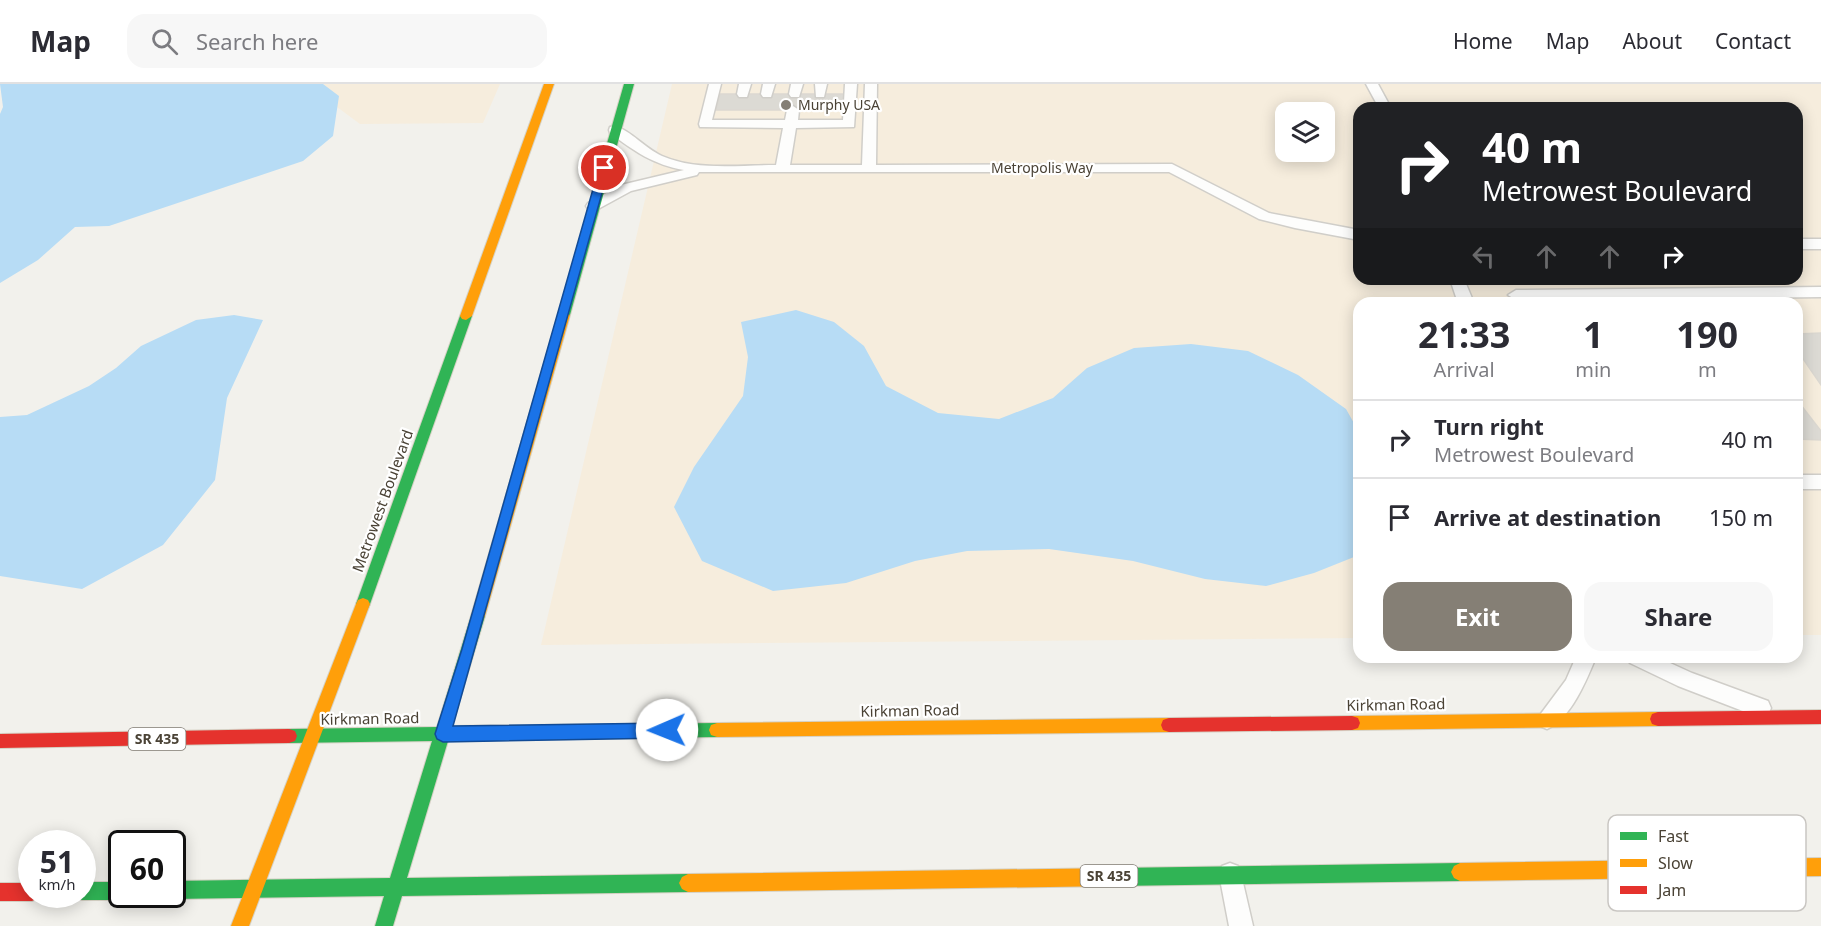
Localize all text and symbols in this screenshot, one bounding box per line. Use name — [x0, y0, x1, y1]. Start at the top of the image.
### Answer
search box — [127, 14, 547, 68]
text: Map — [30, 22, 91, 60]
icon: search — [148, 25, 181, 58]
text: Search here — [196, 26, 318, 56]
text: Home — [1453, 27, 1513, 55]
text: Map — [1546, 27, 1589, 55]
text: About — [1622, 27, 1682, 55]
text: Contact — [1715, 27, 1791, 55]
place label: Murphy USA — [798, 95, 880, 114]
marker: Murphy USA — [779, 98, 793, 112]
map controls — [1275, 102, 1335, 162]
button: layers — [1275, 102, 1335, 162]
text: 40 m — [1482, 118, 1582, 175]
icon: right — [1383, 126, 1461, 204]
pin — [578, 142, 629, 193]
icon: arrive — [587, 151, 620, 184]
street label: Metropolis Way — [991, 158, 1094, 177]
text: Metrowest Boulevard — [1482, 172, 1752, 209]
icon: left — [1467, 240, 1500, 273]
icon: ahead — [1530, 240, 1563, 273]
icon: ahead — [1593, 240, 1626, 273]
icon: right — [1656, 240, 1689, 273]
text: 21:33 — [1418, 310, 1510, 359]
text: 1 — [1583, 310, 1604, 359]
text: 190 — [1676, 310, 1738, 359]
text: Arrival — [1434, 356, 1495, 383]
text: min — [1575, 356, 1611, 383]
text: m — [1698, 356, 1717, 383]
text: Turn right — [1434, 411, 1544, 441]
icon: right — [1383, 423, 1416, 456]
text: 40 m — [1722, 424, 1773, 454]
street label: Metrowest Boulevard — [347, 427, 417, 575]
text: Metrowest Boulevard — [1434, 441, 1634, 468]
icon: arrive — [1383, 501, 1416, 534]
text: Arrive at destination — [1434, 502, 1661, 532]
text: 150 m — [1709, 502, 1773, 532]
button: Exit — [1383, 582, 1572, 651]
button: Share — [1584, 582, 1773, 651]
street label: Kirkman Road — [1346, 693, 1446, 715]
position arrow — [635, 698, 699, 762]
street label: Kirkman Road — [860, 699, 960, 721]
street label: Kirkman Road — [320, 707, 420, 729]
road number: SR 435 — [128, 728, 186, 750]
legend — [1608, 815, 1806, 911]
text: Fast — [1658, 825, 1689, 847]
speed limit sign: 60 — [108, 830, 186, 908]
text: 51 — [40, 841, 74, 882]
text: Slow — [1658, 852, 1693, 874]
road number: SR 435 — [1080, 865, 1138, 887]
text: km/h — [39, 874, 75, 894]
text: Jam — [1656, 879, 1686, 901]

